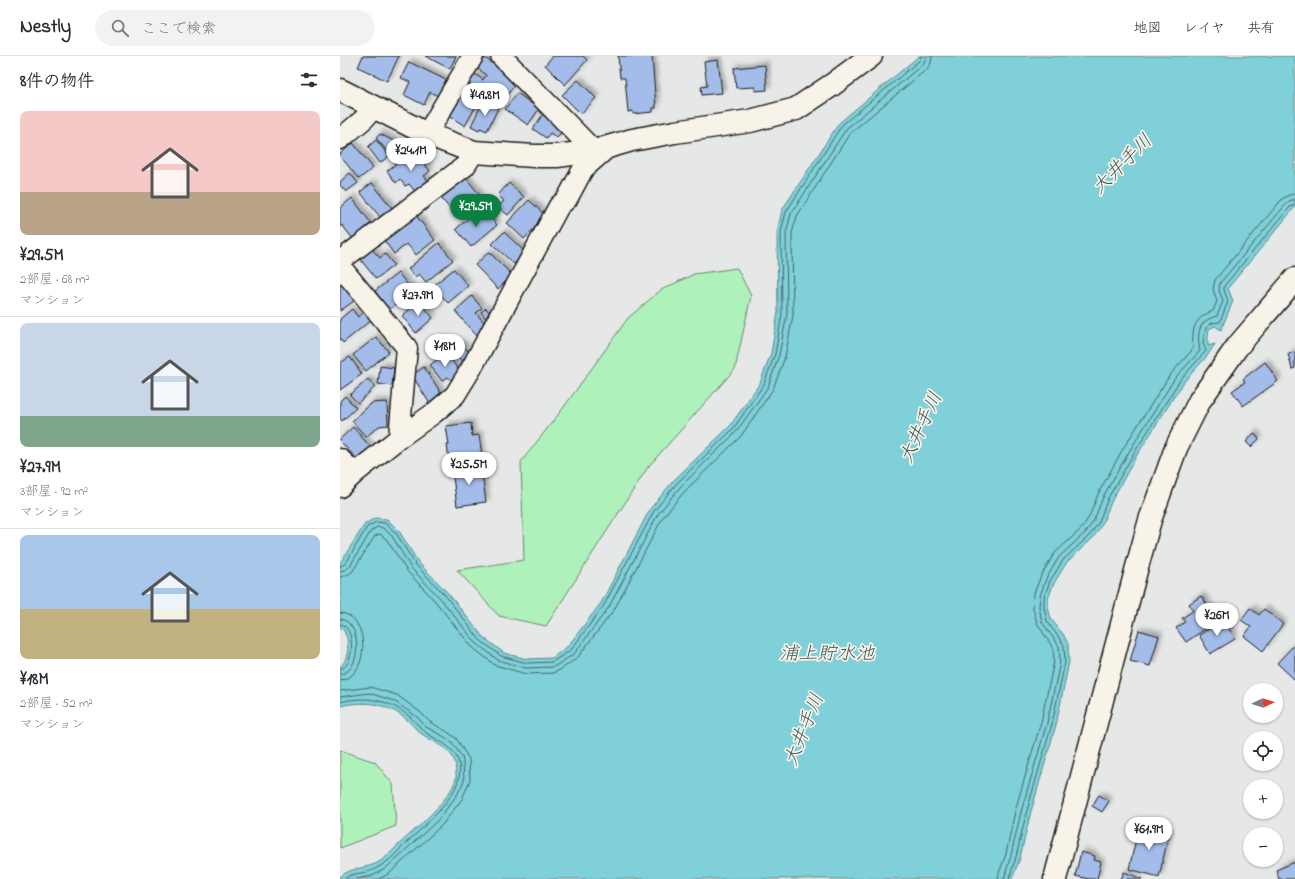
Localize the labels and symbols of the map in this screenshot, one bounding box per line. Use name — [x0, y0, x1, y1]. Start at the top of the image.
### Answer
pin: ¥49.8M — [452, 83, 518, 117]
water label: 大井手川 — [1087, 129, 1159, 201]
pin: ¥24.1M — [378, 138, 444, 172]
pin: ¥29.5M — [443, 194, 509, 228]
pin: ¥27.9M — [385, 283, 451, 317]
pin: ¥18M — [421, 334, 469, 368]
water label: 大井手川 — [894, 388, 950, 468]
pin: ¥25.5M — [436, 452, 502, 486]
pin: ¥26M — [1193, 603, 1241, 637]
water label: 浦上貯水池 — [779, 641, 875, 668]
north arrow — [1243, 683, 1283, 723]
water label: 大井手川 — [778, 690, 832, 770]
pin: ¥61.9M — [1116, 817, 1182, 851]

